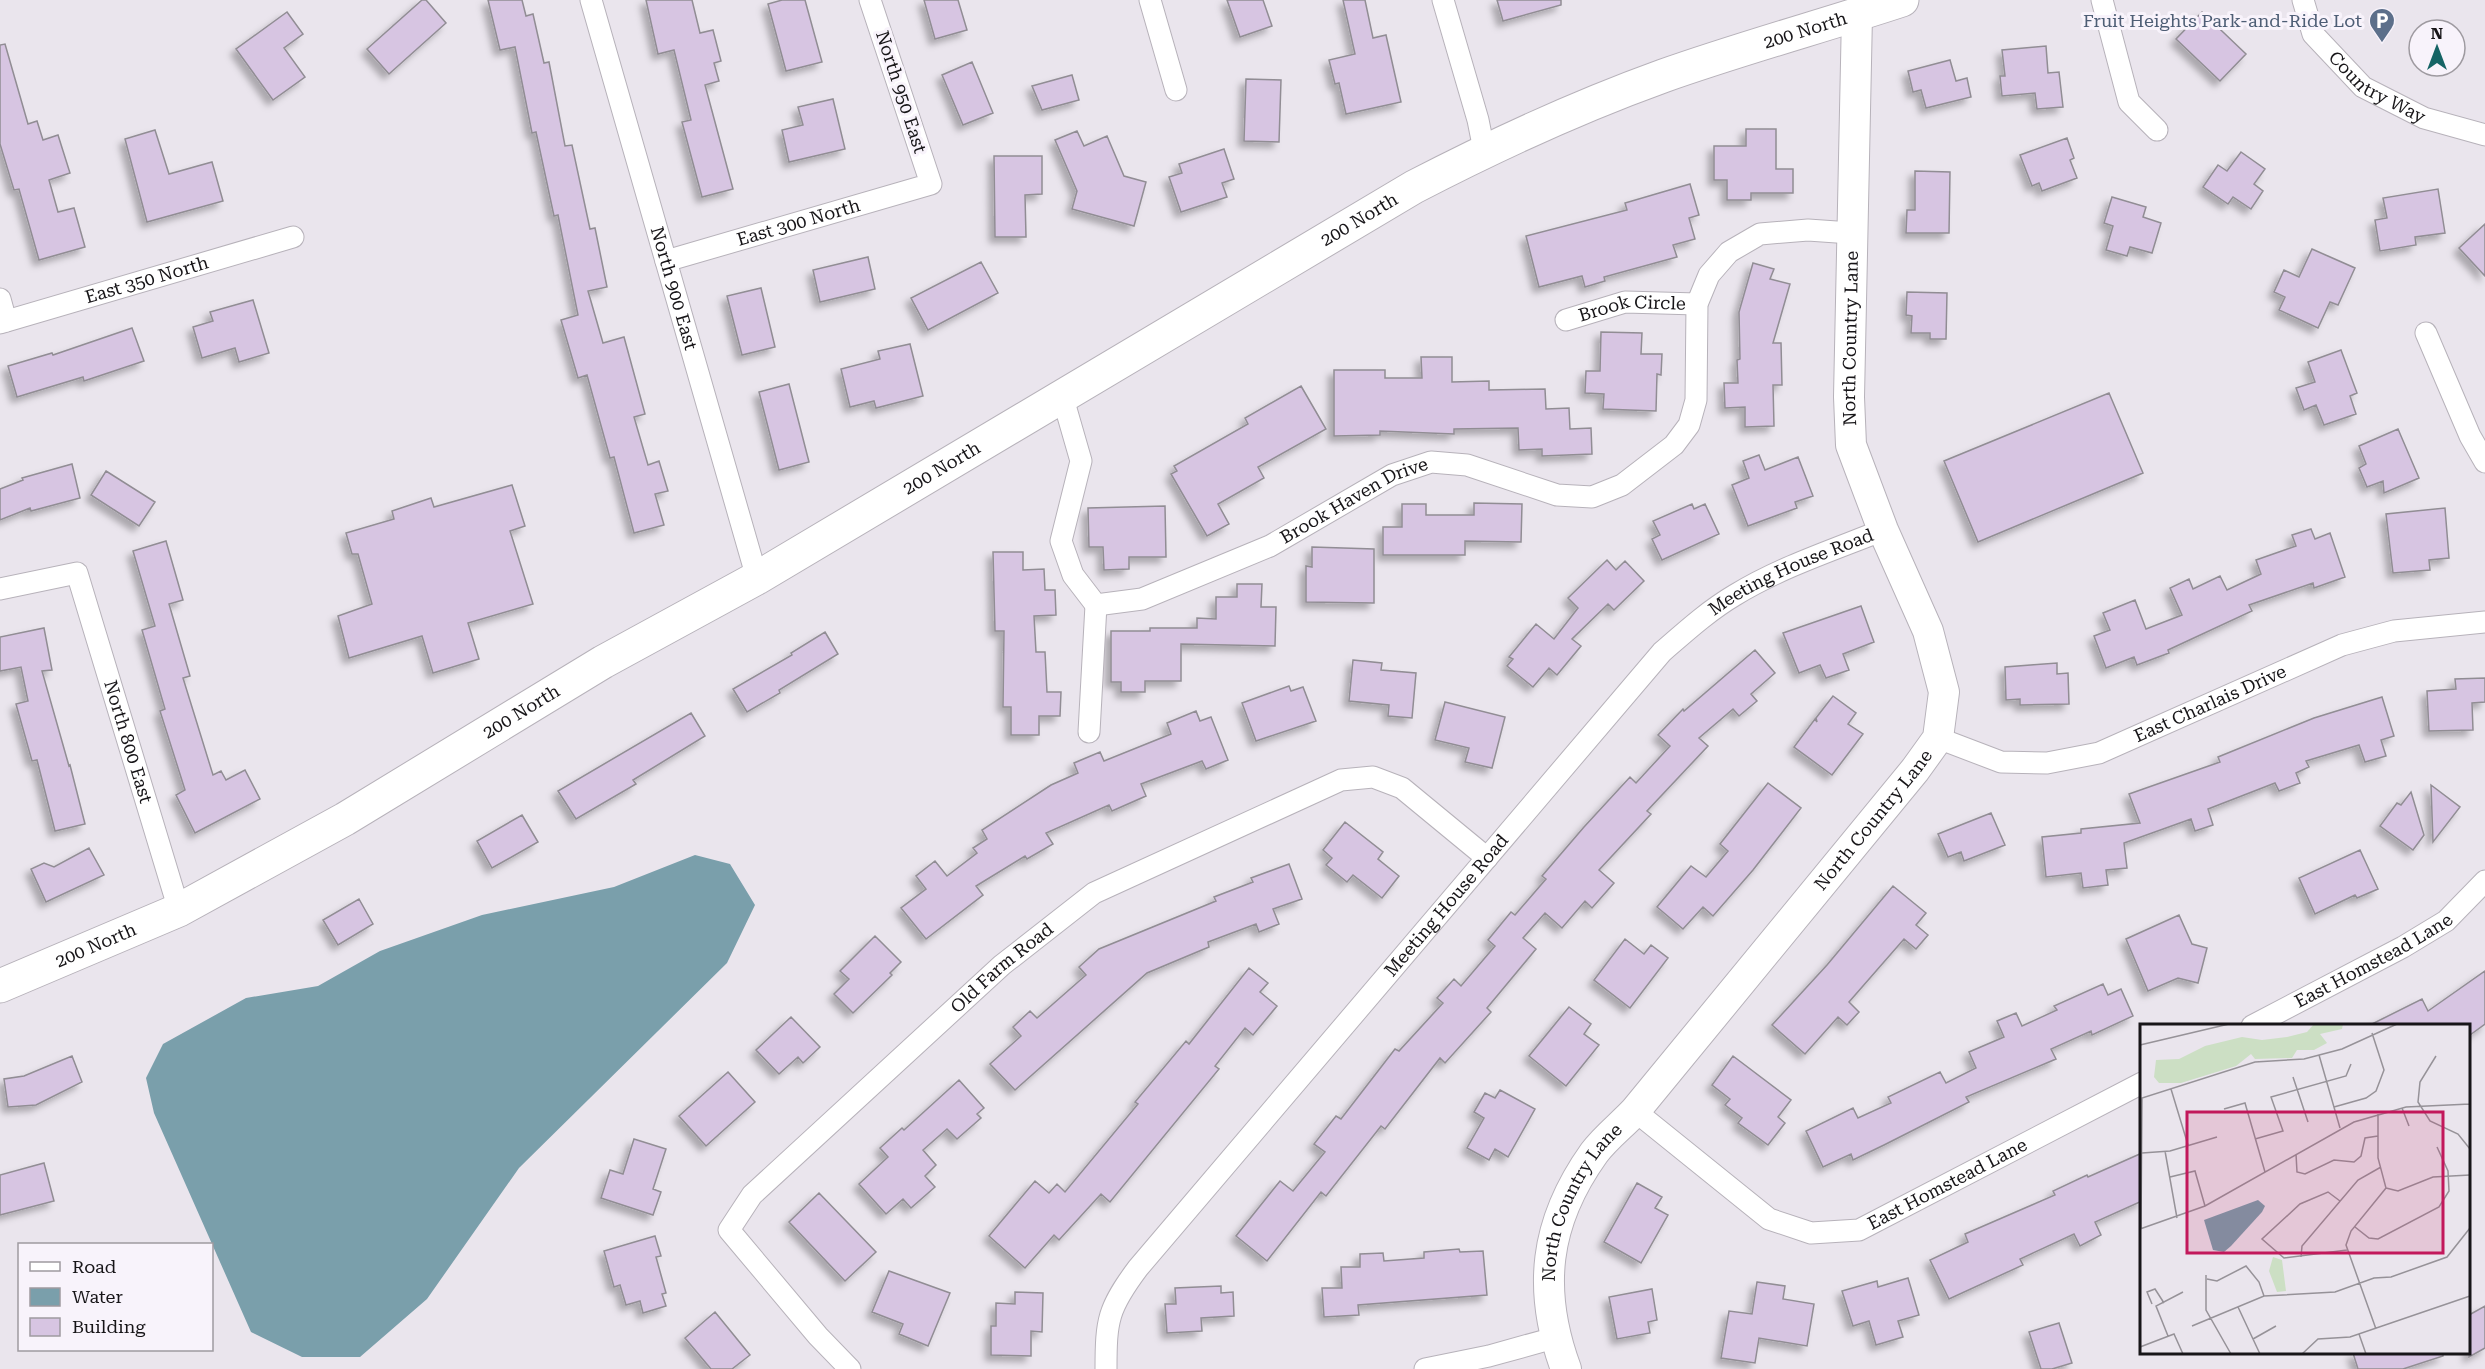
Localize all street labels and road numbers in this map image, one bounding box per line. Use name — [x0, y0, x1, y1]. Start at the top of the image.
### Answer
street label: 200 North — [1761, 7, 1850, 52]
street label: North 950 East — [872, 28, 931, 156]
street label: Country Way — [2325, 46, 2430, 127]
street label: 200 North — [1317, 188, 1402, 250]
street label: East 300 North — [734, 194, 863, 250]
street label: North 900 East — [647, 224, 702, 353]
street label: North Country Lane — [1838, 250, 1862, 426]
street label: East 350 North — [83, 251, 211, 307]
street label: Brook Circle — [1576, 290, 1686, 326]
street label: 200 North — [899, 436, 984, 499]
street label: Brook Haven Drive — [1276, 453, 1431, 548]
street label: Meeting House Road — [1704, 524, 1877, 620]
street label: East Charlais Drive — [2131, 660, 2289, 746]
street label: North 800 East — [100, 678, 157, 806]
street label: 200 North — [479, 680, 563, 743]
street label: North Country Lane — [1810, 745, 1936, 894]
street label: Meeting House Road — [1380, 829, 1513, 980]
street label: East Homstead Lane — [2291, 909, 2457, 1012]
street label: 200 North — [52, 918, 140, 971]
street label: Old Farm Road — [946, 918, 1057, 1017]
street label: North Country Lane — [1538, 1119, 1626, 1282]
street label: East Homstead Lane — [1864, 1134, 2030, 1234]

